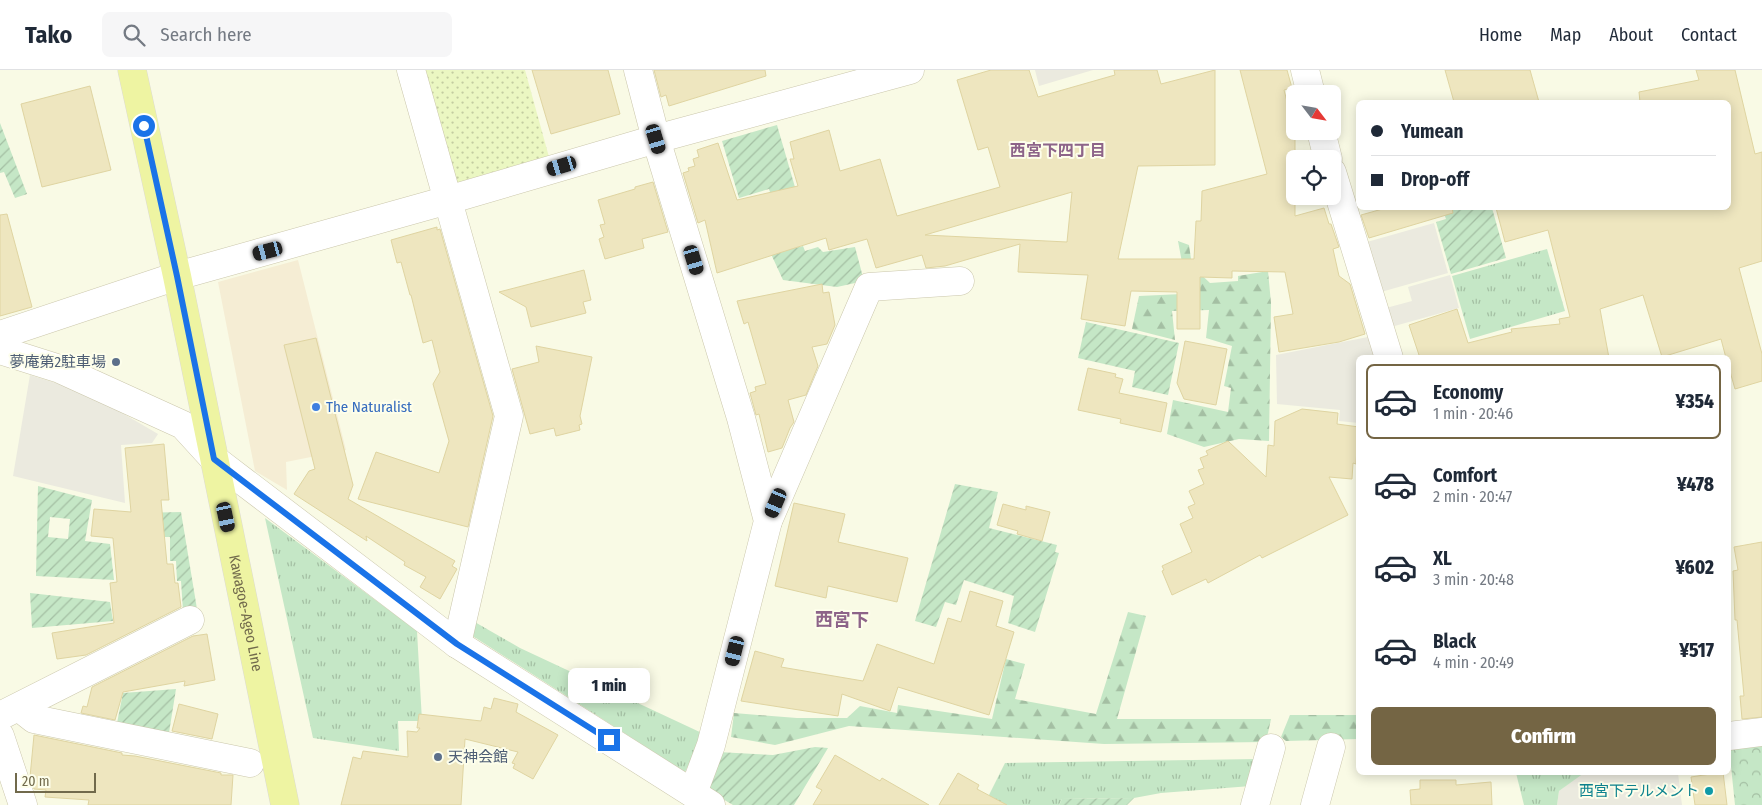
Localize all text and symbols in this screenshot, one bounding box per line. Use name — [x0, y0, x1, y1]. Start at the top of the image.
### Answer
search box — [102, 12, 452, 57]
text: Tako — [25, 21, 72, 49]
icon: search — [120, 21, 148, 49]
text: Search here — [160, 23, 252, 46]
text: Home — [1479, 24, 1522, 46]
text: Map — [1550, 24, 1581, 46]
text: About — [1609, 24, 1653, 46]
text: Contact — [1681, 24, 1737, 46]
north arrow — [1286, 85, 1341, 140]
map controls — [1286, 85, 1341, 205]
route start — [133, 115, 155, 137]
text: Yumean — [1401, 120, 1463, 143]
car — [644, 122, 667, 156]
district label: 西宮下四丁目 — [1010, 141, 1106, 160]
button: locate — [1286, 150, 1341, 205]
car — [545, 154, 578, 178]
text: Drop-off — [1401, 168, 1469, 191]
car — [251, 240, 284, 262]
car — [682, 243, 705, 277]
place label: 夢庵第2駐車場 — [9, 353, 106, 371]
marker: 夢庵第2駐車場 — [110, 356, 122, 368]
icon: car — [1373, 379, 1418, 424]
text: Economy — [1433, 381, 1503, 404]
text: ¥354 — [1676, 390, 1714, 413]
place label: The Naturalist — [326, 398, 412, 416]
marker: The Naturalist — [310, 401, 322, 413]
text: 1 min · 20:46 — [1433, 404, 1513, 423]
icon: car — [1373, 462, 1418, 507]
text: Comfort — [1433, 464, 1497, 487]
text: ¥478 — [1677, 473, 1714, 496]
car — [763, 486, 788, 520]
text: 2 min · 20:47 — [1433, 487, 1512, 506]
car — [215, 501, 236, 533]
icon: car — [1373, 545, 1418, 590]
text: XL — [1433, 547, 1452, 570]
street label: Kawagoe-Ageo Line — [225, 553, 267, 673]
text: ¥602 — [1675, 556, 1714, 579]
text: 3 min · 20:48 — [1433, 570, 1514, 589]
district label: 西宮下 — [815, 609, 869, 631]
icon: car — [1373, 628, 1418, 673]
text: Black — [1433, 630, 1476, 653]
car — [724, 635, 745, 667]
text: ¥517 — [1679, 639, 1714, 662]
text: 4 min · 20:49 — [1433, 653, 1514, 672]
callout: 1 min — [568, 668, 650, 702]
text: 1 min — [592, 676, 626, 695]
button: Confirm — [1371, 707, 1716, 765]
route end — [598, 729, 620, 751]
place label: 天神会館 — [448, 748, 508, 766]
marker: 天神会館 — [432, 751, 444, 763]
scale bar — [15, 770, 96, 793]
text: 20 m — [22, 773, 50, 790]
place label: 西宮下テルメント — [1579, 782, 1699, 800]
marker: 西宮下テルメント — [1703, 785, 1715, 797]

